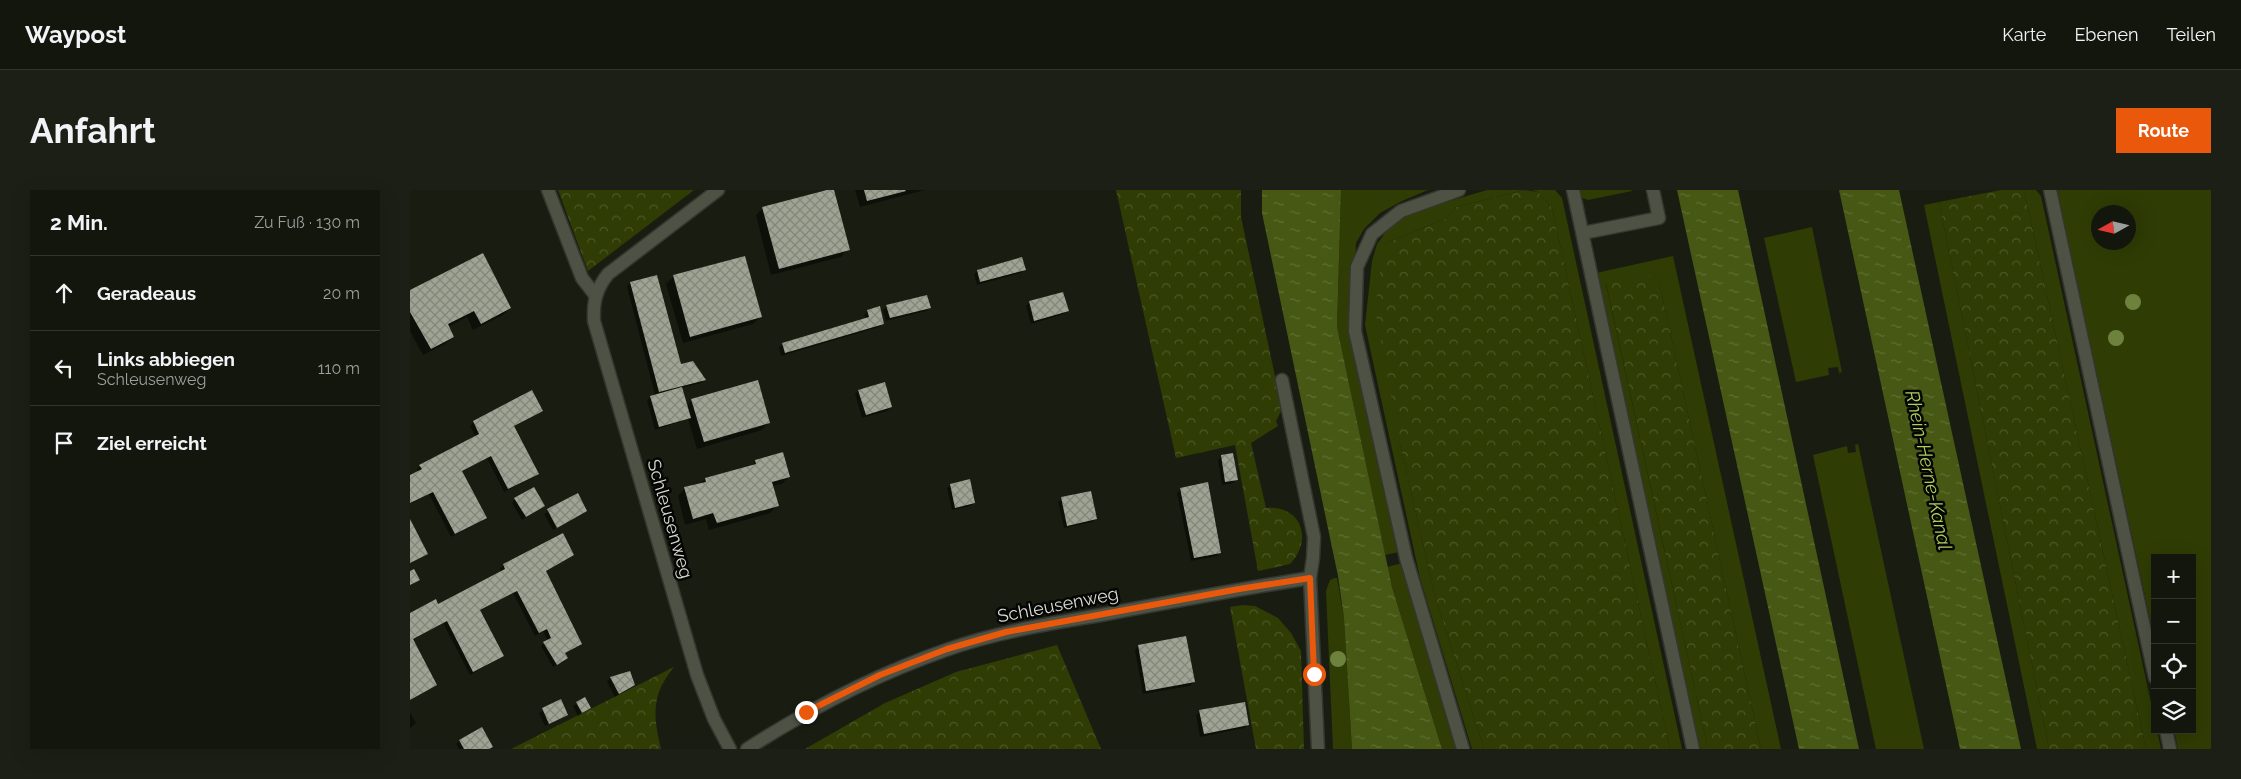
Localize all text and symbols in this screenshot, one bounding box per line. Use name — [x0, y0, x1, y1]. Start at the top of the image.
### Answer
text: Waypost — [25, 20, 126, 49]
text: Karte — [2002, 24, 2046, 45]
text: Ebenen — [2074, 24, 2139, 45]
text: Teilen — [2167, 24, 2216, 45]
button: Route — [2116, 108, 2211, 153]
text: Anfahrt — [30, 110, 156, 151]
north arrow — [2091, 205, 2136, 250]
text: 2 Min. — [50, 210, 108, 235]
text: Zu Fuß · 130 m — [254, 213, 360, 232]
icon: ahead — [50, 279, 78, 307]
text: Geradeaus — [97, 282, 196, 304]
text: 20 m — [323, 284, 360, 303]
text: Links abbiegen — [97, 348, 235, 370]
icon: left — [50, 354, 78, 382]
text: 110 m — [318, 359, 360, 378]
text: Schleusenweg — [97, 370, 206, 389]
water label: Rhein-Herne-Kanal — [1901, 388, 1957, 552]
icon: arrive — [50, 429, 78, 457]
text: Ziel erreicht — [97, 432, 207, 454]
street label: Schleusenweg — [643, 457, 698, 581]
map controls — [2151, 554, 2196, 734]
button: + — [2151, 554, 2196, 599]
street label: Schleusenweg — [996, 582, 1120, 627]
button: − — [2151, 599, 2196, 644]
button: locate — [2151, 644, 2196, 689]
route start — [1303, 663, 1326, 686]
button: layers — [2151, 689, 2196, 734]
route end — [795, 701, 818, 724]

